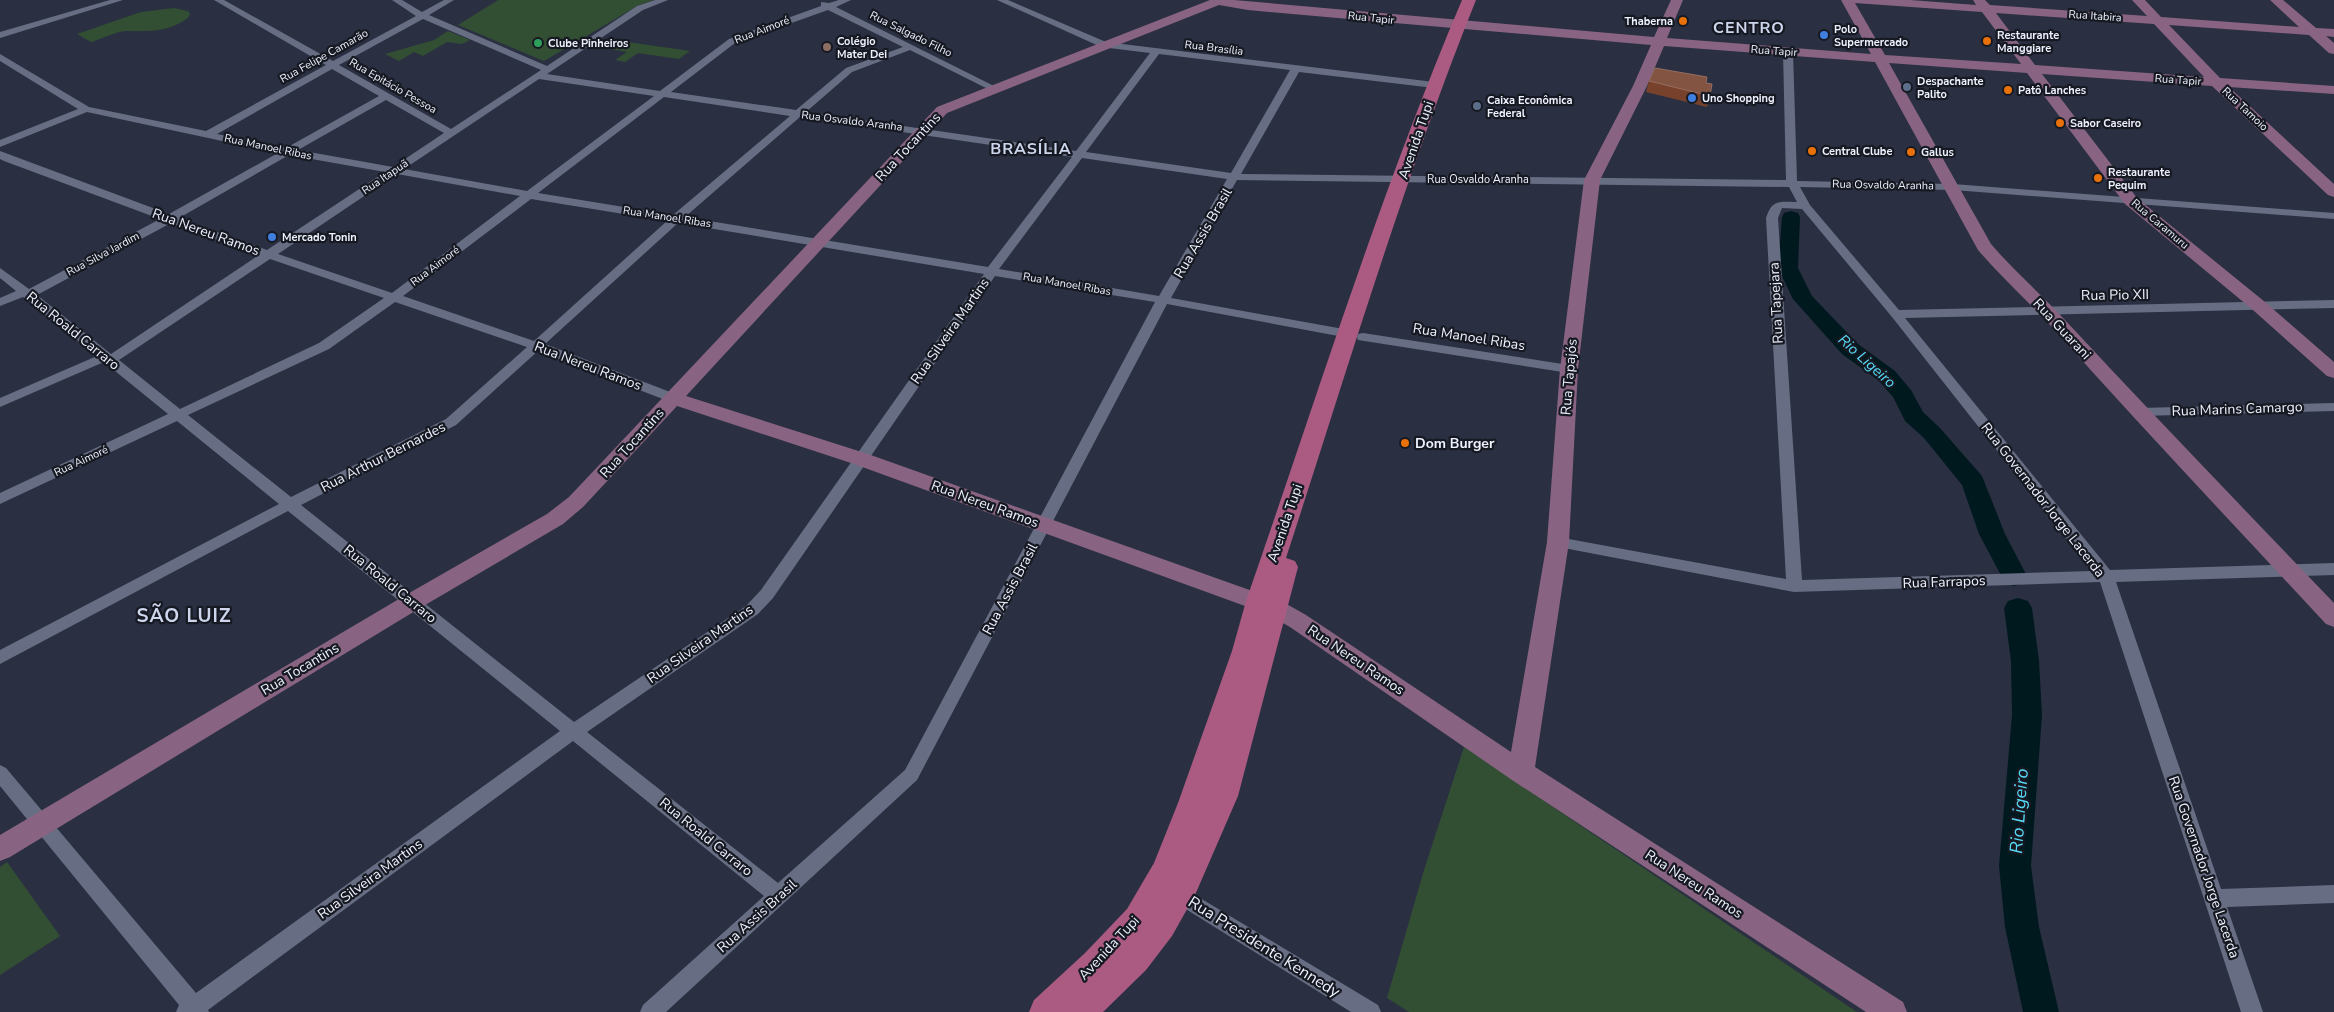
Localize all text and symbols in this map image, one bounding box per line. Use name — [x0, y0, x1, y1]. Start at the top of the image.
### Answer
street label: Rua Itabira — [2068, 7, 2122, 25]
street label: Rua Salgado Filho — [867, 8, 955, 60]
street label: Rua Tapir — [1347, 8, 1395, 28]
street label: Rua Aimoré — [732, 13, 792, 47]
place label: Thaberna — [1624, 14, 1673, 29]
marker: Thaberna — [1677, 15, 1689, 27]
district label: CENTRO — [1713, 17, 1785, 39]
place label: Polo Supermercado — [1834, 22, 1908, 50]
street label: Rua Felipe Camarão — [277, 25, 371, 87]
place label: Restaurante Manggiare — [1997, 28, 2059, 56]
marker: Polo Supermercado — [1818, 29, 1830, 41]
place label: Colégio Mater Dei — [837, 34, 887, 62]
marker: Restaurante Manggiare — [1981, 35, 1993, 47]
place label: Clube Pinheiros — [548, 36, 628, 51]
marker: Clube Pinheiros — [532, 37, 544, 49]
street label: Rua Brasília — [1184, 37, 1244, 59]
marker: Colégio Mater Dei — [821, 41, 833, 53]
street label: Rua Tapir — [1750, 42, 1798, 60]
street label: Rua Epitácio Pessoa — [346, 55, 440, 117]
street label: Rua Tapir — [2154, 71, 2202, 89]
place label: Despachante Palito — [1917, 74, 1984, 102]
marker: Despachante Palito — [1901, 81, 1913, 93]
place label: Patô Lanches — [2018, 83, 2086, 98]
marker: Patô Lanches — [2002, 84, 2014, 96]
street label: Rua Tamoio — [2219, 84, 2271, 134]
place label: Uno Shopping — [1702, 91, 1775, 106]
marker: Uno Shopping — [1686, 92, 1698, 104]
place label: Caixa Econômica Federal — [1487, 93, 1572, 121]
street label: Avenida Tupi — [1394, 98, 1438, 182]
marker: Caixa Econômica Federal — [1471, 100, 1483, 112]
street label: Rua Osvaldo Aranha — [801, 107, 904, 135]
street label: Rua Tocantins — [871, 108, 945, 186]
place label: Sabor Caseiro — [2070, 116, 2141, 131]
marker: Sabor Caseiro — [2054, 117, 2066, 129]
street label: Rua Manoel Ribas — [223, 130, 313, 164]
district label: BRASÍLIA — [990, 138, 1072, 160]
place label: Central Clube — [1822, 144, 1892, 159]
marker: Central Clube — [1806, 145, 1818, 157]
place label: Gallus — [1921, 145, 1954, 160]
marker: Gallus — [1905, 146, 1917, 158]
street label: Rua Itapuã — [359, 156, 411, 198]
place label: Restaurante Pequim — [2108, 165, 2170, 193]
street label: Rua Osvaldo Aranha — [1427, 172, 1529, 187]
marker: Restaurante Pequim — [2092, 172, 2104, 184]
street label: Rua Osvaldo Aranha — [1832, 177, 1934, 193]
street label: Rua Assis Brasil — [1169, 184, 1237, 282]
street label: Rua Caramuru — [2128, 196, 2192, 252]
street label: Rua Manoel Ribas — [622, 203, 712, 231]
street label: Rua Nereu Ramos — [150, 204, 263, 260]
street label: Rua Silva Jardim — [64, 228, 142, 280]
place label: Mercado Tonin — [282, 230, 357, 245]
marker: Mercado Tonin — [266, 231, 278, 243]
street label: Rua Aimoré — [407, 242, 463, 289]
street label: Rua Tapejara — [1764, 262, 1788, 344]
street label: Rua Manoel Ribas — [1022, 269, 1112, 299]
street label: Rua Silveira Martins — [906, 274, 994, 388]
street label: Rua Pio XII — [2081, 285, 2149, 305]
street label: Rua Roald Carraro — [22, 287, 124, 375]
street label: Rua Guarani — [2029, 294, 2095, 364]
street label: Rua Manoel Ribas — [1411, 319, 1527, 355]
water label: Rio Ligeiro — [1834, 330, 1900, 392]
street label: Rua Nereu Ramos — [532, 337, 644, 395]
street label: Rua Tapajós — [1556, 338, 1582, 416]
street label: Rua Marins Camargo — [2171, 397, 2303, 421]
street label: Rua Tocantins — [595, 404, 669, 482]
street label: Rua Arthur Bernardes — [317, 417, 449, 497]
street label: Rua Governador Jorge Lacerda — [1977, 419, 2109, 581]
place label: Dom Burger — [1415, 434, 1495, 453]
marker: Dom Burger — [1399, 437, 1411, 449]
street label: Rua Aimoré — [52, 442, 111, 480]
street label: Rua Nereu Ramos — [929, 476, 1042, 532]
street label: Avenida Tupi — [1263, 481, 1307, 565]
street label: Rua Assis Brasil — [978, 539, 1043, 638]
street label: Rua Roald Carraro — [339, 540, 441, 628]
street label: Rua Farrapos — [1902, 571, 1986, 593]
street label: Rua Silveira Martins — [643, 600, 757, 688]
district label: SÃO LUIZ — [137, 603, 231, 629]
street label: Rua Nereu Ramos — [1304, 620, 1408, 700]
street label: Rua Tocantins — [257, 638, 343, 700]
water label: Rio Ligeiro — [2004, 768, 2034, 854]
street label: Rua Governador Jorge Lacerda — [2164, 773, 2244, 961]
street label: Rua Roald Carraro — [655, 793, 757, 881]
street label: Rua Silveira Martins — [314, 834, 427, 924]
street label: Rua Nereu Ramos — [1641, 845, 1747, 923]
street label: Rua Assis Brasil — [713, 874, 802, 957]
street label: Rua Presidente Kennedy — [1184, 891, 1345, 1003]
street label: Avenida Tupi — [1074, 912, 1144, 984]

